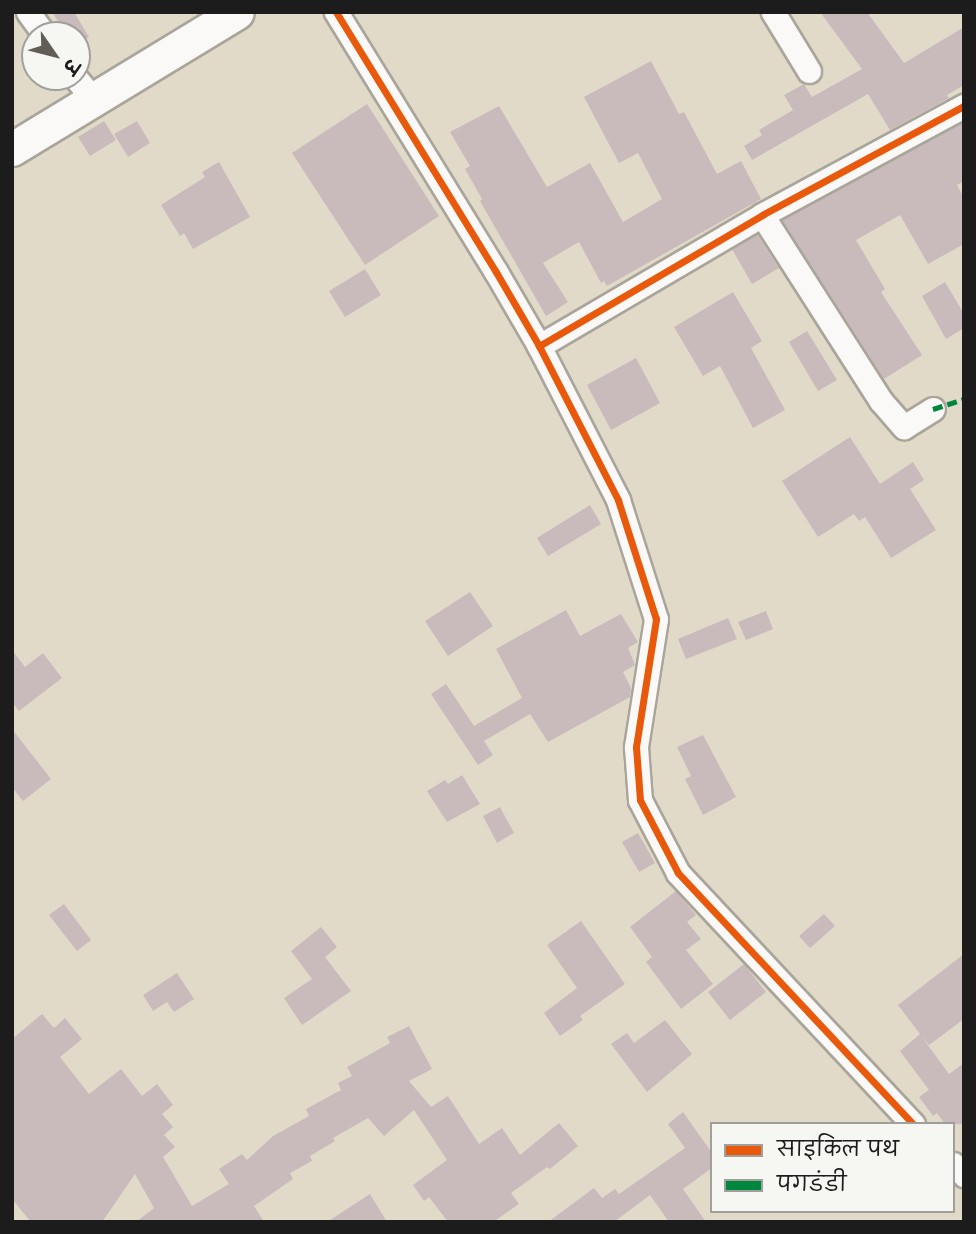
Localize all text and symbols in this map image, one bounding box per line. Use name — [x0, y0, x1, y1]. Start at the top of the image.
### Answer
north arrow — [21, 21, 91, 91]
text: उ — [58, 55, 86, 80]
legend — [710, 1122, 955, 1213]
text: साइकिल पथ — [777, 1134, 899, 1161]
text: पगडंडी — [777, 1169, 847, 1196]

